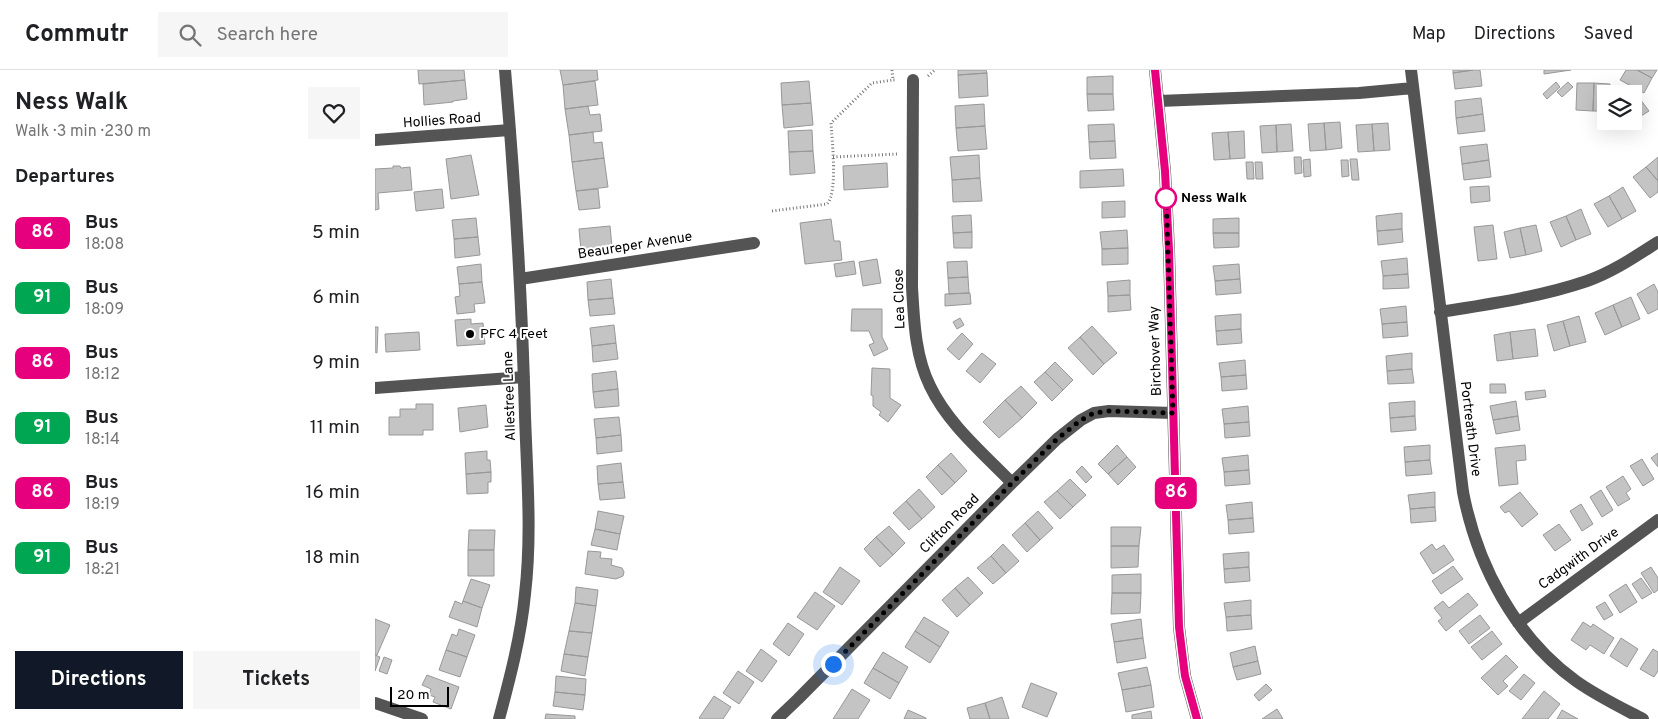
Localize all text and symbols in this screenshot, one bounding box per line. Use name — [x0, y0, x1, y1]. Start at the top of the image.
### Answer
search box — [158, 12, 508, 57]
text: Commutr — [25, 20, 128, 50]
icon: search — [176, 21, 204, 49]
text: Search here — [216, 23, 318, 47]
text: Map — [1412, 23, 1446, 46]
text: Directions — [1474, 23, 1556, 46]
text: Saved — [1584, 23, 1633, 46]
map controls — [1597, 85, 1642, 130]
button: layers — [1597, 85, 1642, 130]
button: heart — [308, 87, 360, 139]
text: Ness Walk — [15, 88, 128, 118]
street label: Hollies Road — [402, 110, 482, 132]
text: Walk · 3 min · 230 m — [15, 122, 151, 142]
text: Departures — [15, 165, 115, 189]
marker: Ness Walk — [1155, 187, 1177, 209]
place label: Ness Walk — [1181, 190, 1247, 207]
text: Bus — [85, 211, 119, 235]
text: 86 — [31, 221, 54, 244]
text: 5 min — [312, 221, 360, 245]
street label: Beaureper Avenue — [577, 229, 693, 263]
text: 18:08 — [85, 235, 124, 255]
street label: Lea Close — [890, 269, 910, 329]
text: Bus — [85, 276, 119, 300]
text: 91 — [33, 286, 52, 309]
text: 6 min — [313, 286, 360, 310]
text: 18:09 — [85, 300, 124, 320]
street label: Birchover Way — [1146, 306, 1166, 396]
place label: PFC 4 Feet — [480, 326, 548, 343]
marker: PFC 4 Feet — [464, 328, 476, 340]
text: Bus — [85, 341, 119, 365]
text: 86 — [31, 351, 54, 374]
text: 9 min — [313, 351, 360, 375]
street label: Allestree Lane — [500, 351, 520, 441]
text: 18:12 — [85, 365, 120, 385]
street label: Portreath Drive — [1456, 380, 1484, 478]
text: Bus — [85, 406, 119, 430]
text: 91 — [33, 416, 52, 439]
text: 11 min — [310, 416, 360, 440]
text: 18:14 — [85, 430, 120, 450]
text: Bus — [85, 471, 119, 495]
line badge: 86 — [1153, 477, 1199, 509]
text: 86 — [31, 481, 54, 504]
text: 16 min — [305, 481, 360, 505]
text: 86 — [1165, 481, 1187, 504]
street label: Clifton Road — [917, 491, 983, 557]
text: 18:19 — [85, 495, 120, 515]
street label: Cadgwith Drive — [1535, 524, 1623, 594]
text: Bus — [85, 536, 119, 560]
text: 91 — [33, 546, 52, 569]
text: 18 min — [305, 546, 360, 570]
text: 18:21 — [85, 560, 120, 580]
button: Directions — [15, 651, 183, 709]
button: Tickets — [193, 651, 360, 709]
your location — [821, 652, 846, 677]
scale bar — [390, 684, 449, 707]
text: 20 m — [397, 687, 430, 704]

